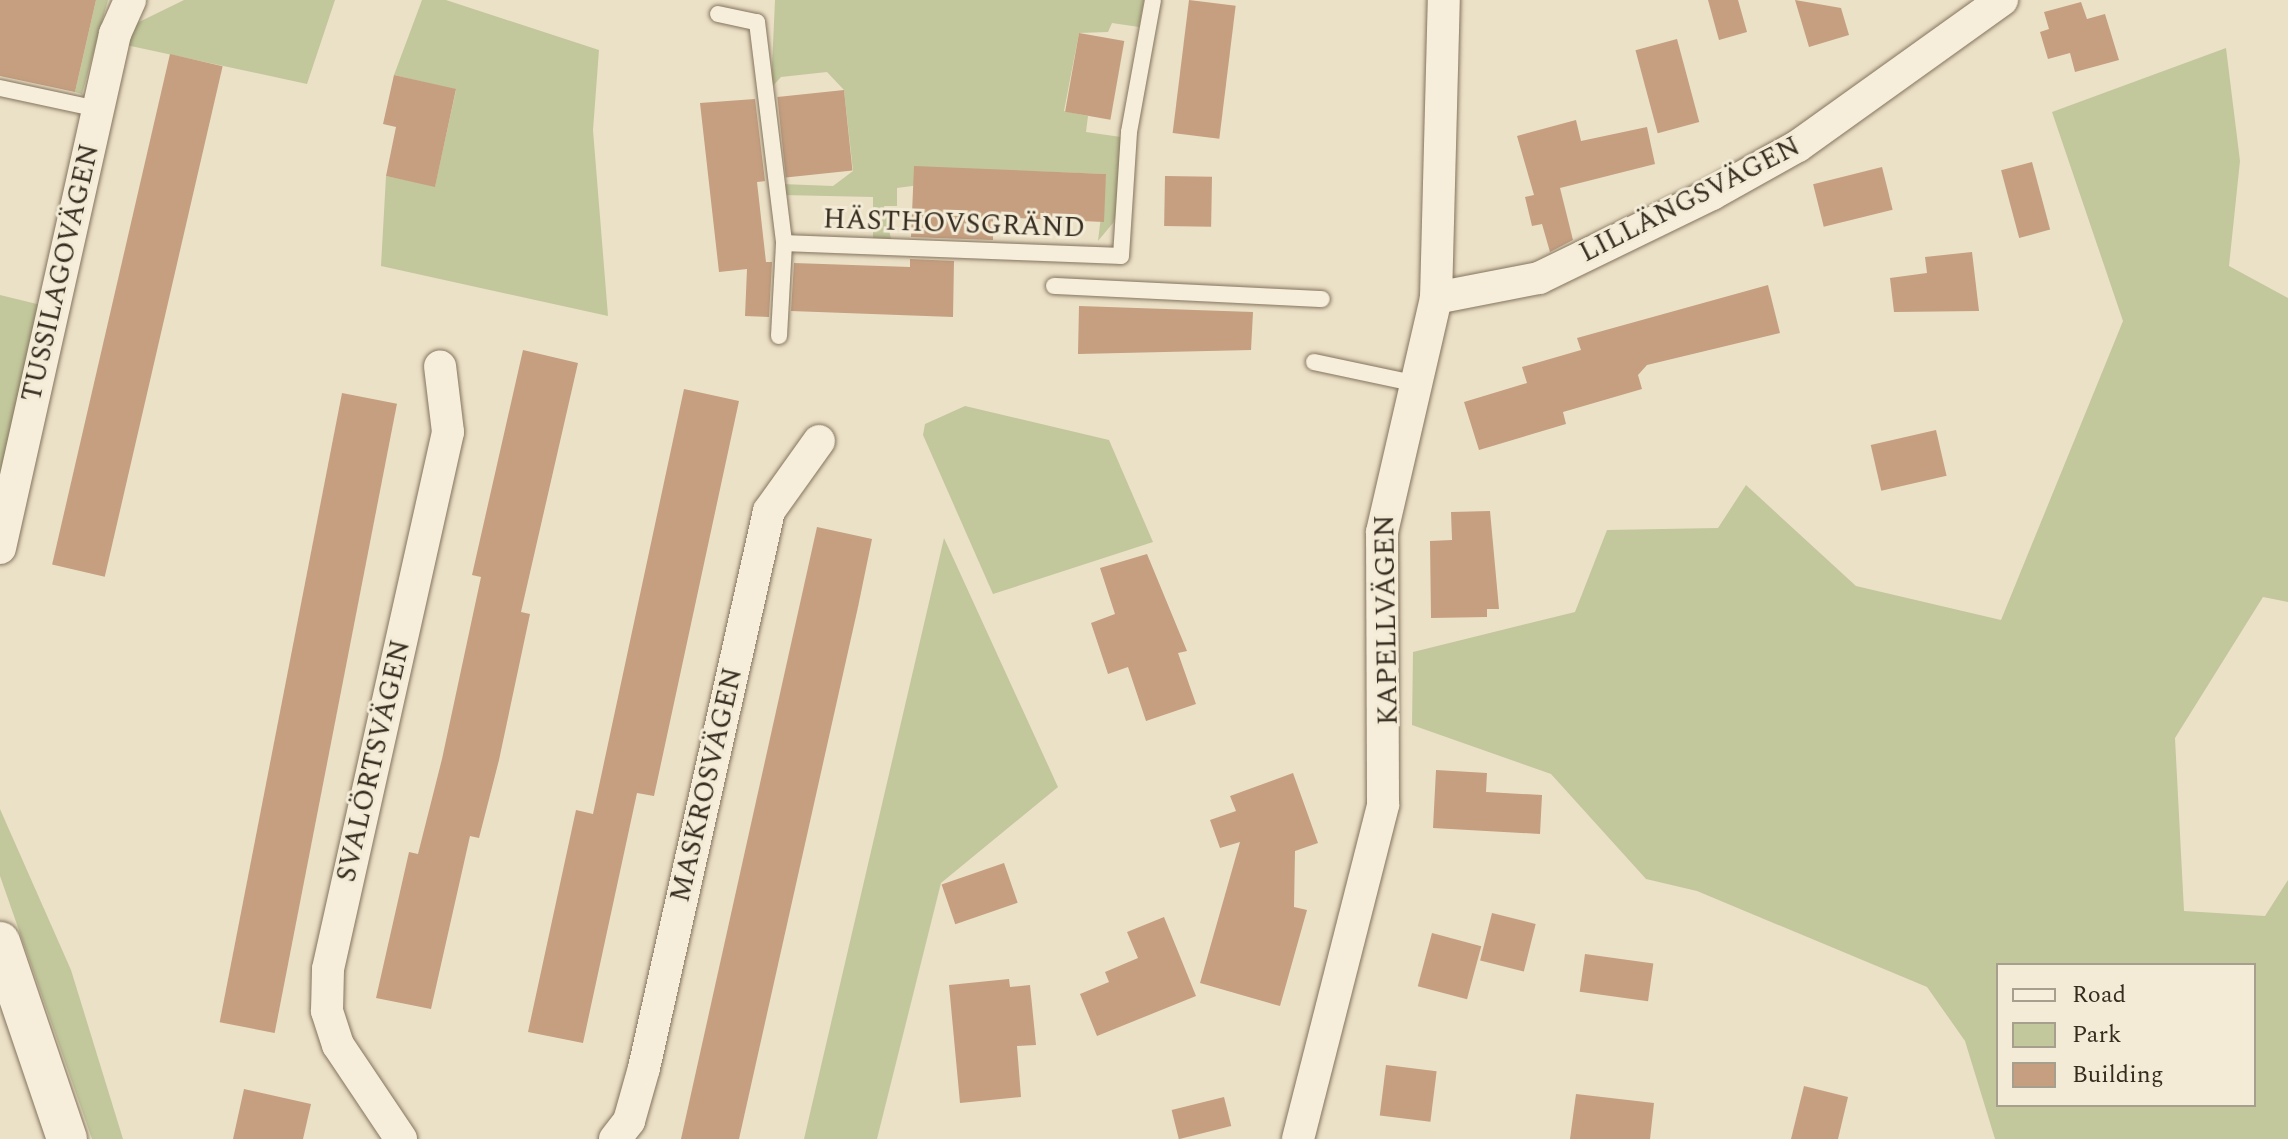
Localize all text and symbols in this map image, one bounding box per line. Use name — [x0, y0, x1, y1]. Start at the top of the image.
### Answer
street label: LILLÄNGSVÄGEN — [1574, 130, 1806, 270]
street label: TUSSILAGOVÄGEN — [15, 141, 107, 405]
street label: HÄSTHOVSGRÄND — [822, 203, 1086, 245]
street label: KAPELLVÄGEN — [1368, 514, 1406, 726]
street label: SVALÖRTSVÄGEN — [330, 637, 418, 885]
street label: MASKROSVÄGEN — [664, 664, 750, 906]
legend — [1996, 963, 2256, 1107]
text: Road — [2072, 977, 2126, 1013]
text: Park — [2072, 1017, 2122, 1053]
text: Building — [2072, 1057, 2164, 1093]

